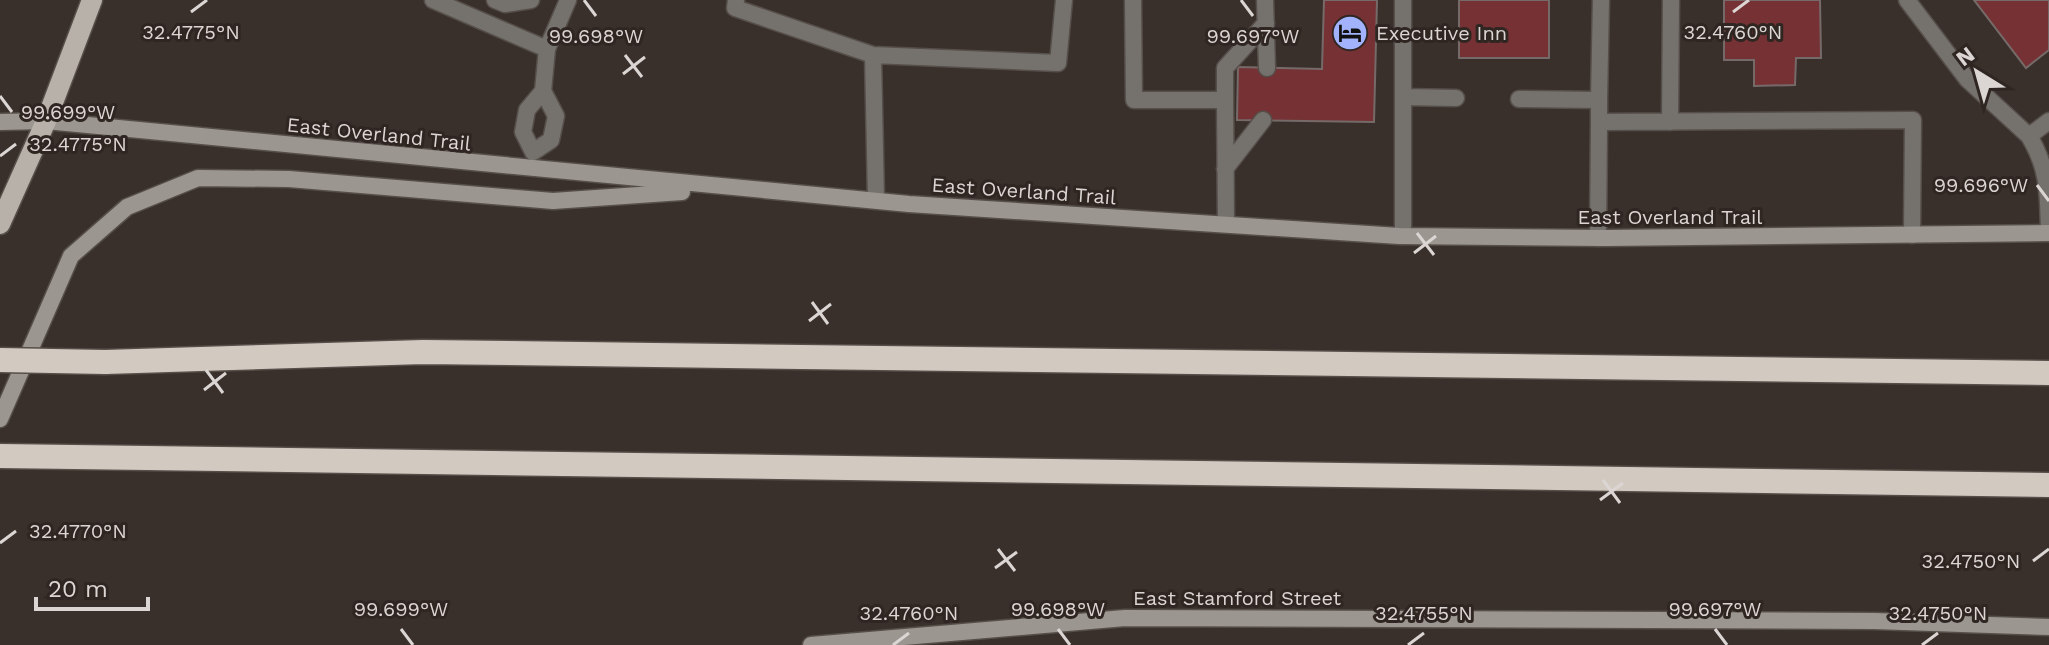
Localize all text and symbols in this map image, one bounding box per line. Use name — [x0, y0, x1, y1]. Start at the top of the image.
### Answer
hotel icon: Executive Inn — [1331, 14, 1369, 52]
text: 32.4775°N — [142, 20, 240, 44]
text: 32.4760°N — [1684, 20, 1782, 44]
place label: Executive Inn — [1376, 21, 1507, 45]
text: 99.698°W — [549, 24, 643, 48]
text: 99.697°W — [1206, 24, 1300, 48]
north arrow — [1937, 32, 2017, 112]
text: N — [1951, 42, 1979, 71]
text: 99.699°W — [21, 100, 115, 124]
street label: East Overland Trail — [286, 112, 472, 156]
text: 32.4775°N — [29, 132, 127, 156]
street label: East Overland Trail — [931, 173, 1117, 209]
text: 99.696°W — [1934, 173, 2028, 197]
street label: East Overland Trail — [1578, 205, 1762, 229]
text: 32.4770°N — [29, 519, 127, 543]
text: 32.4750°N — [1922, 549, 2020, 573]
scale bar — [36, 561, 148, 611]
text: 20 m — [48, 575, 108, 603]
street label: East Stamford Street — [1133, 586, 1342, 610]
text: 99.699°W — [354, 597, 448, 621]
text: 99.698°W — [1011, 597, 1105, 621]
text: 99.697°W — [1668, 597, 1762, 621]
text: 32.4760°N — [860, 601, 958, 625]
text: 32.4755°N — [1375, 601, 1473, 625]
text: 32.4750°N — [1889, 601, 1987, 625]

